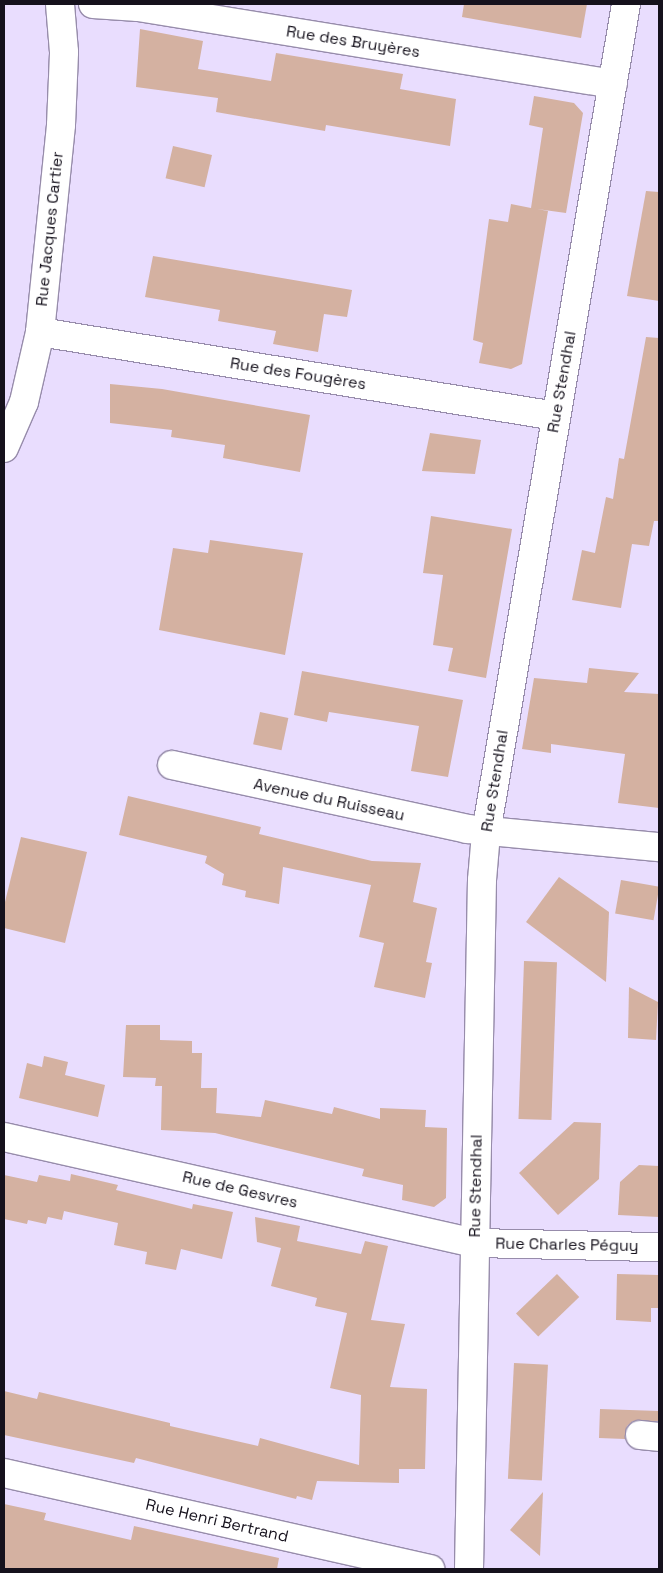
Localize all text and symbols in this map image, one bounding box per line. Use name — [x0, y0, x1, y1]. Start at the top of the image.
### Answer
street label: Rue des Bruyères — [285, 22, 421, 62]
street label: Rue Jacques Cartier — [32, 151, 68, 307]
street label: Rue Stendhal — [544, 330, 580, 434]
street label: Rue des Fougères — [229, 354, 367, 394]
street label: Rue Stendhal — [477, 729, 513, 833]
street label: Avenue du Ruisseau — [252, 775, 406, 825]
street label: Rue Stendhal — [466, 1134, 486, 1238]
street label: Rue de Gesvres — [180, 1167, 300, 1213]
street label: Rue Charles Péguy — [495, 1234, 639, 1256]
street label: Rue Henri Bertrand — [144, 1495, 290, 1547]

